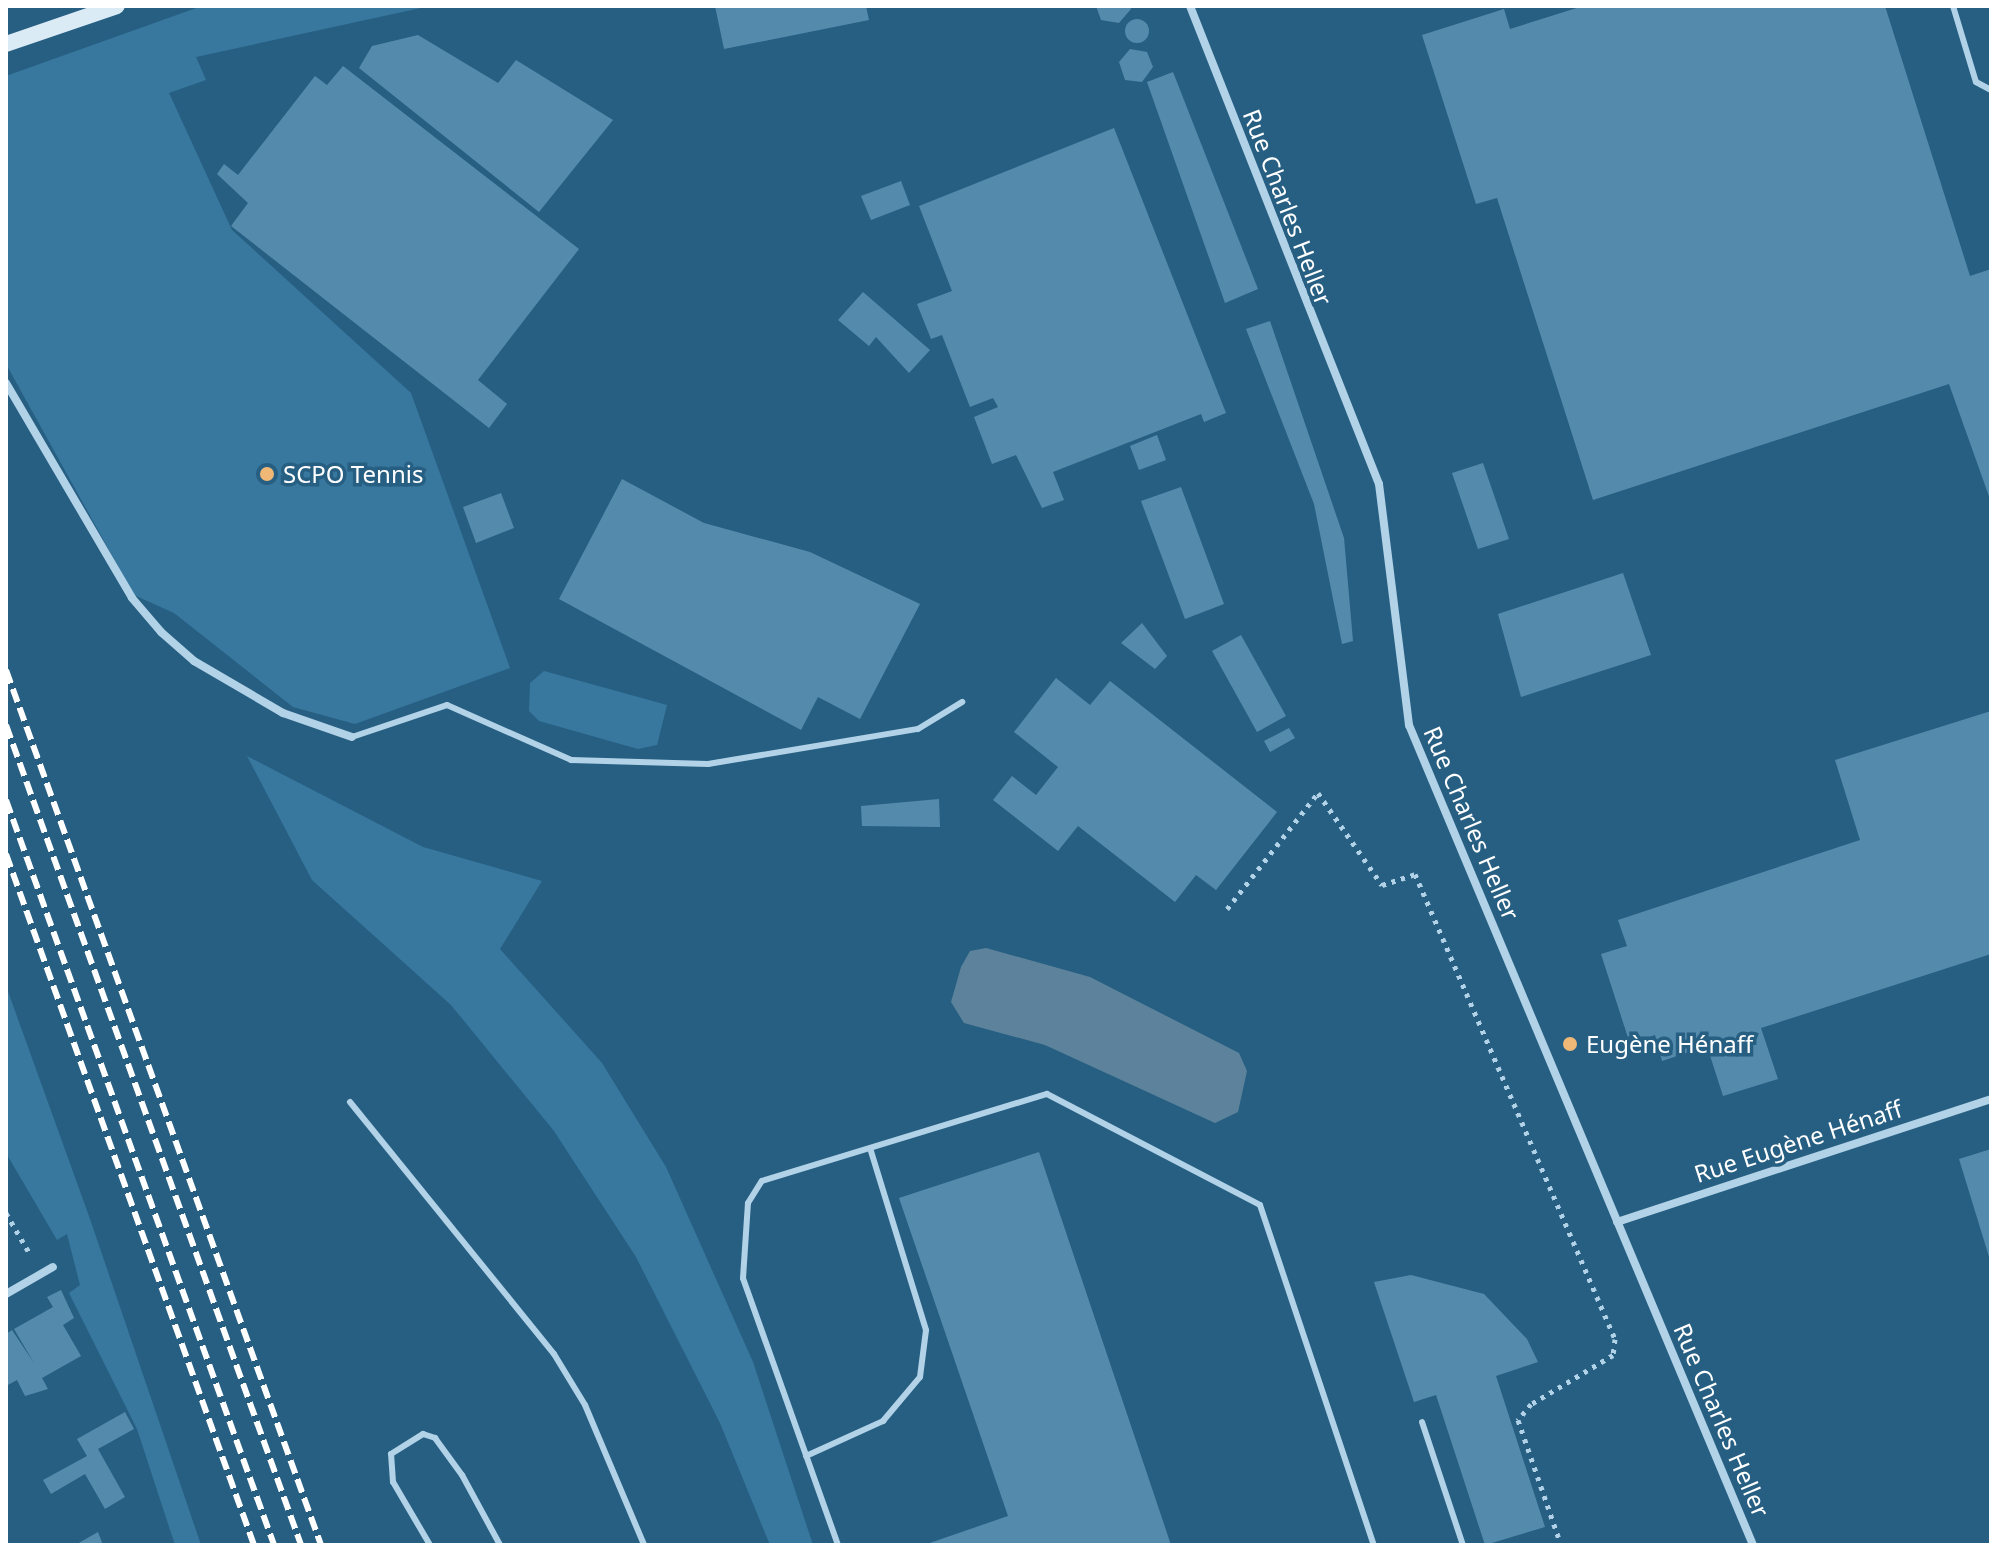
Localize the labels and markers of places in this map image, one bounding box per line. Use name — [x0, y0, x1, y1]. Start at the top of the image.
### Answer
place label: SCPO Tennis — [283, 460, 423, 488]
marker: SCPO Tennis — [258, 465, 276, 483]
place label: Eugène Hénaff — [1586, 1030, 1753, 1058]
marker: Eugène Hénaff — [1561, 1035, 1579, 1053]

